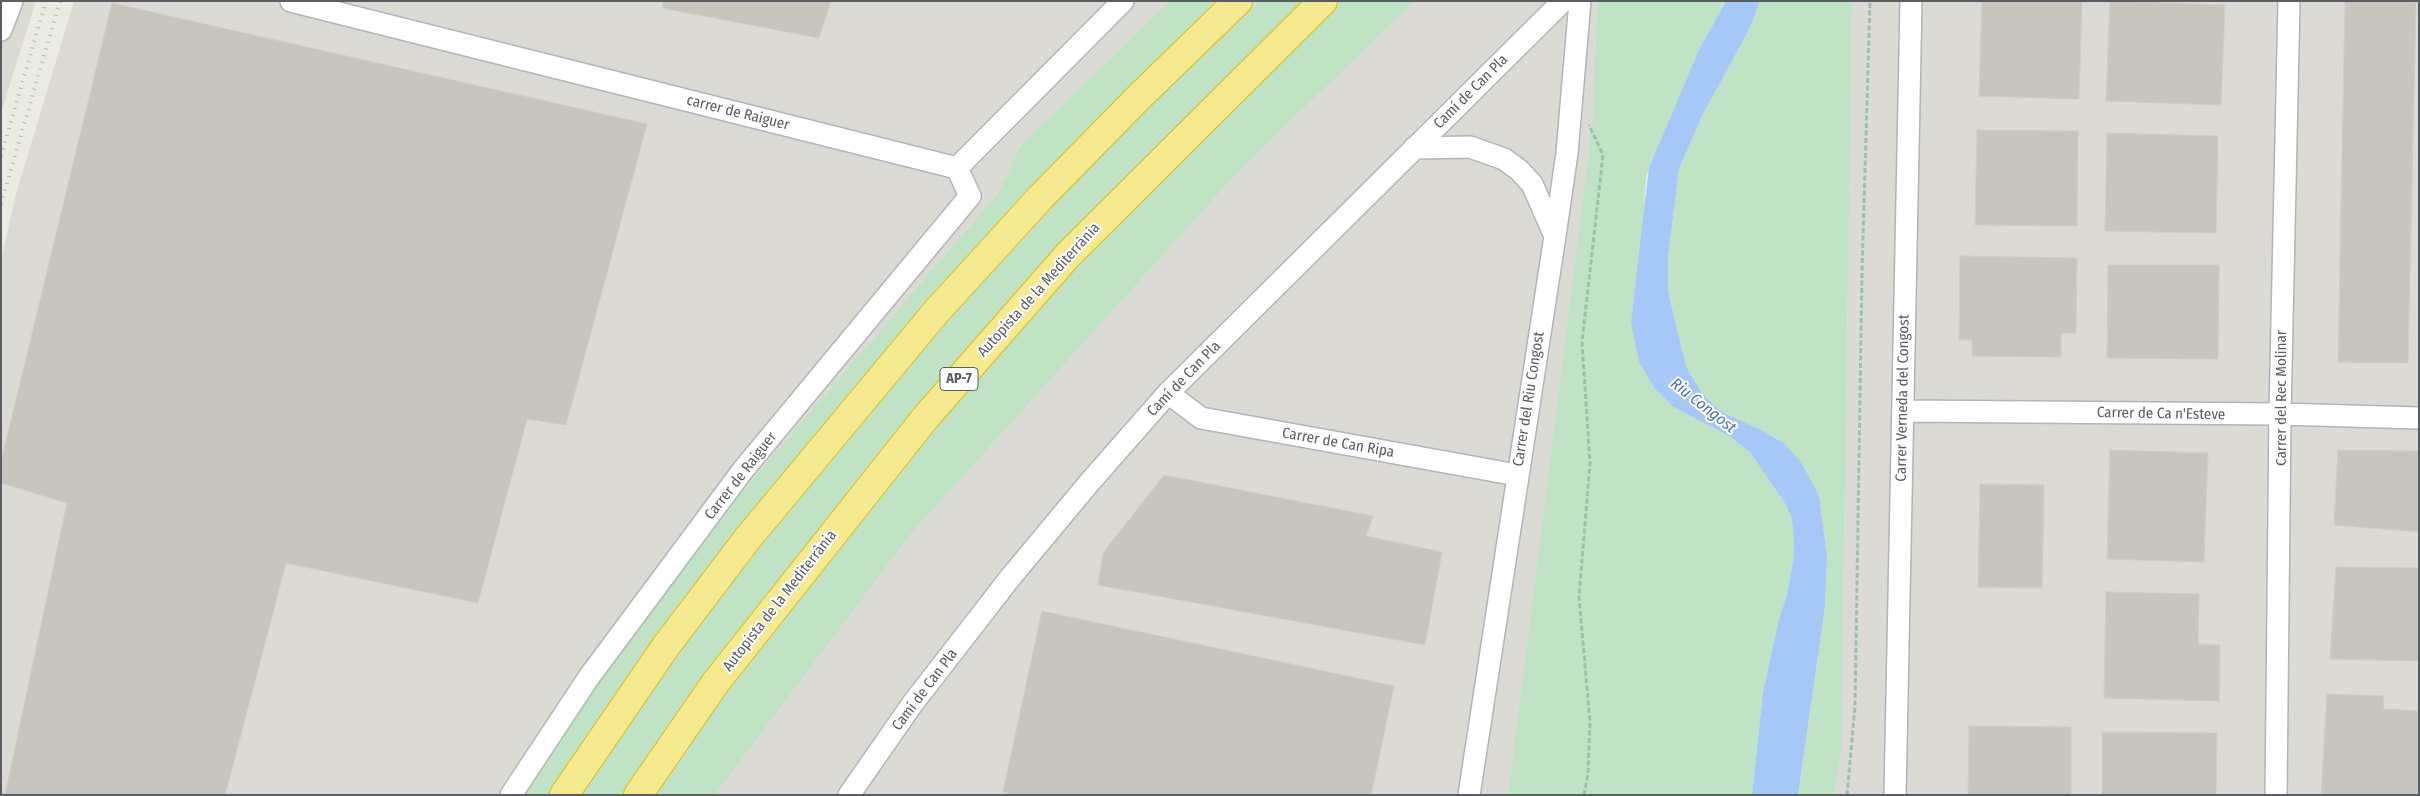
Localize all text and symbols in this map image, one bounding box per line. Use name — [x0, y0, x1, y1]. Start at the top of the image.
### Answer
street label: Camí de Can Pla — [1430, 51, 1512, 133]
street label: carrer de Raiguer — [685, 92, 791, 134]
street label: Autopista de la Mediterrània — [974, 219, 1104, 361]
street label: Carrer Verneda del Congost — [1893, 314, 1913, 482]
street label: Carrer del Riu Congost — [1509, 330, 1549, 468]
street label: Carrer del Rec Molinar — [2273, 330, 2291, 466]
street label: Camí de Can Pla — [1144, 338, 1224, 420]
road number: AP-7 — [940, 368, 978, 390]
water label: Riu Congost — [1666, 374, 1740, 438]
street label: Carrer de Ca n'Esteve — [2097, 404, 2225, 424]
street label: Carrer de Can Ripa — [1281, 424, 1395, 462]
street label: Carrer de Raiguer — [701, 428, 781, 524]
street label: Autopista de la Mediterrània — [719, 527, 841, 675]
street label: Camí de Can Pla — [888, 646, 962, 734]

